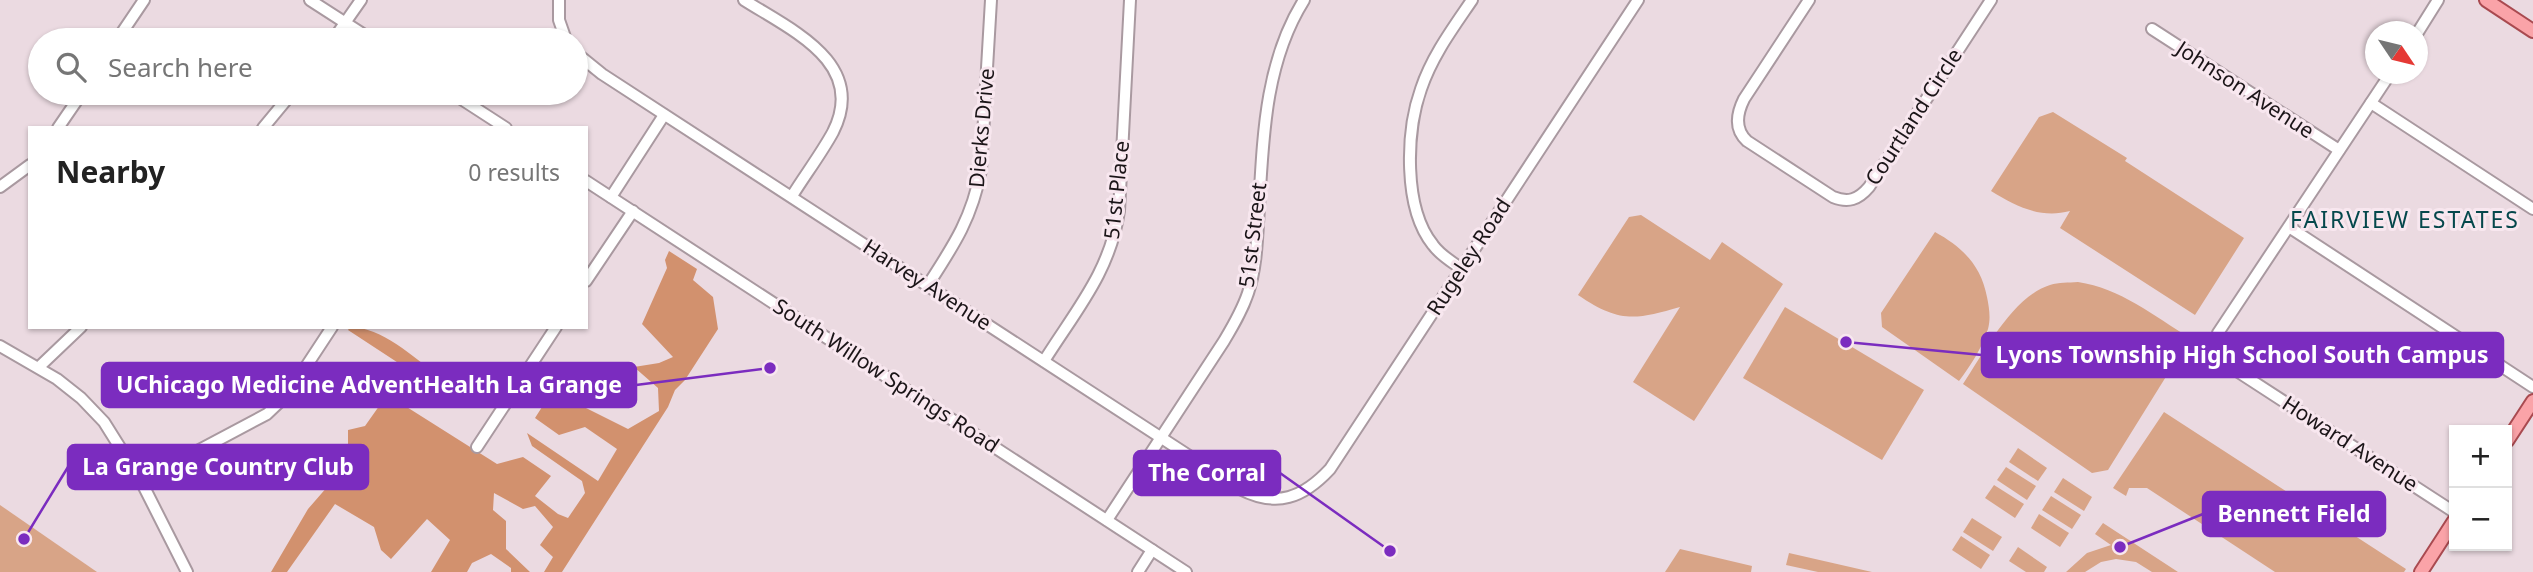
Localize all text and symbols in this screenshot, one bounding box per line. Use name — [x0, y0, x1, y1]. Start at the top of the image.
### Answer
north arrow — [2365, 21, 2428, 84]
search box — [28, 28, 588, 105]
street label: Johnson Avenue — [2169, 33, 2320, 144]
street label: Courtland Circle — [1858, 43, 1968, 190]
icon: search — [52, 48, 90, 86]
text: Search here — [108, 49, 253, 85]
street label: Dierks Drive — [962, 67, 1000, 189]
street label: 51st Place — [1097, 139, 1135, 241]
text: Nearby — [56, 151, 165, 192]
text: 0 results — [468, 156, 560, 188]
street label: 51st Street — [1232, 180, 1272, 289]
street label: Rugeley Road — [1420, 193, 1516, 320]
district label: FAIRVIEW ESTATES — [2290, 203, 2520, 235]
street label: Harvey Avenue — [858, 232, 997, 336]
street label: South Willow Springs Road — [768, 292, 1005, 459]
callout: Lyons Township High School South Campus — [1982, 333, 2503, 377]
text: Lyons Township High School South Campus — [1996, 338, 2488, 370]
callout: UChicago Medicine AdventHealth La Grange — [102, 363, 636, 407]
text: UChicago Medicine AdventHealth La Grange — [116, 368, 622, 400]
street label: Howard Avenue — [2277, 389, 2424, 498]
map controls — [2449, 425, 2512, 551]
button: + — [2449, 425, 2512, 488]
callout: La Grange Country Club — [68, 445, 368, 489]
text: La Grange Country Club — [82, 450, 354, 482]
callout: The Corral — [1134, 451, 1280, 495]
text: The Corral — [1148, 456, 1266, 488]
button: − — [2449, 488, 2512, 551]
callout: Bennett Field — [2203, 492, 2385, 536]
text: Bennett Field — [2217, 497, 2371, 529]

